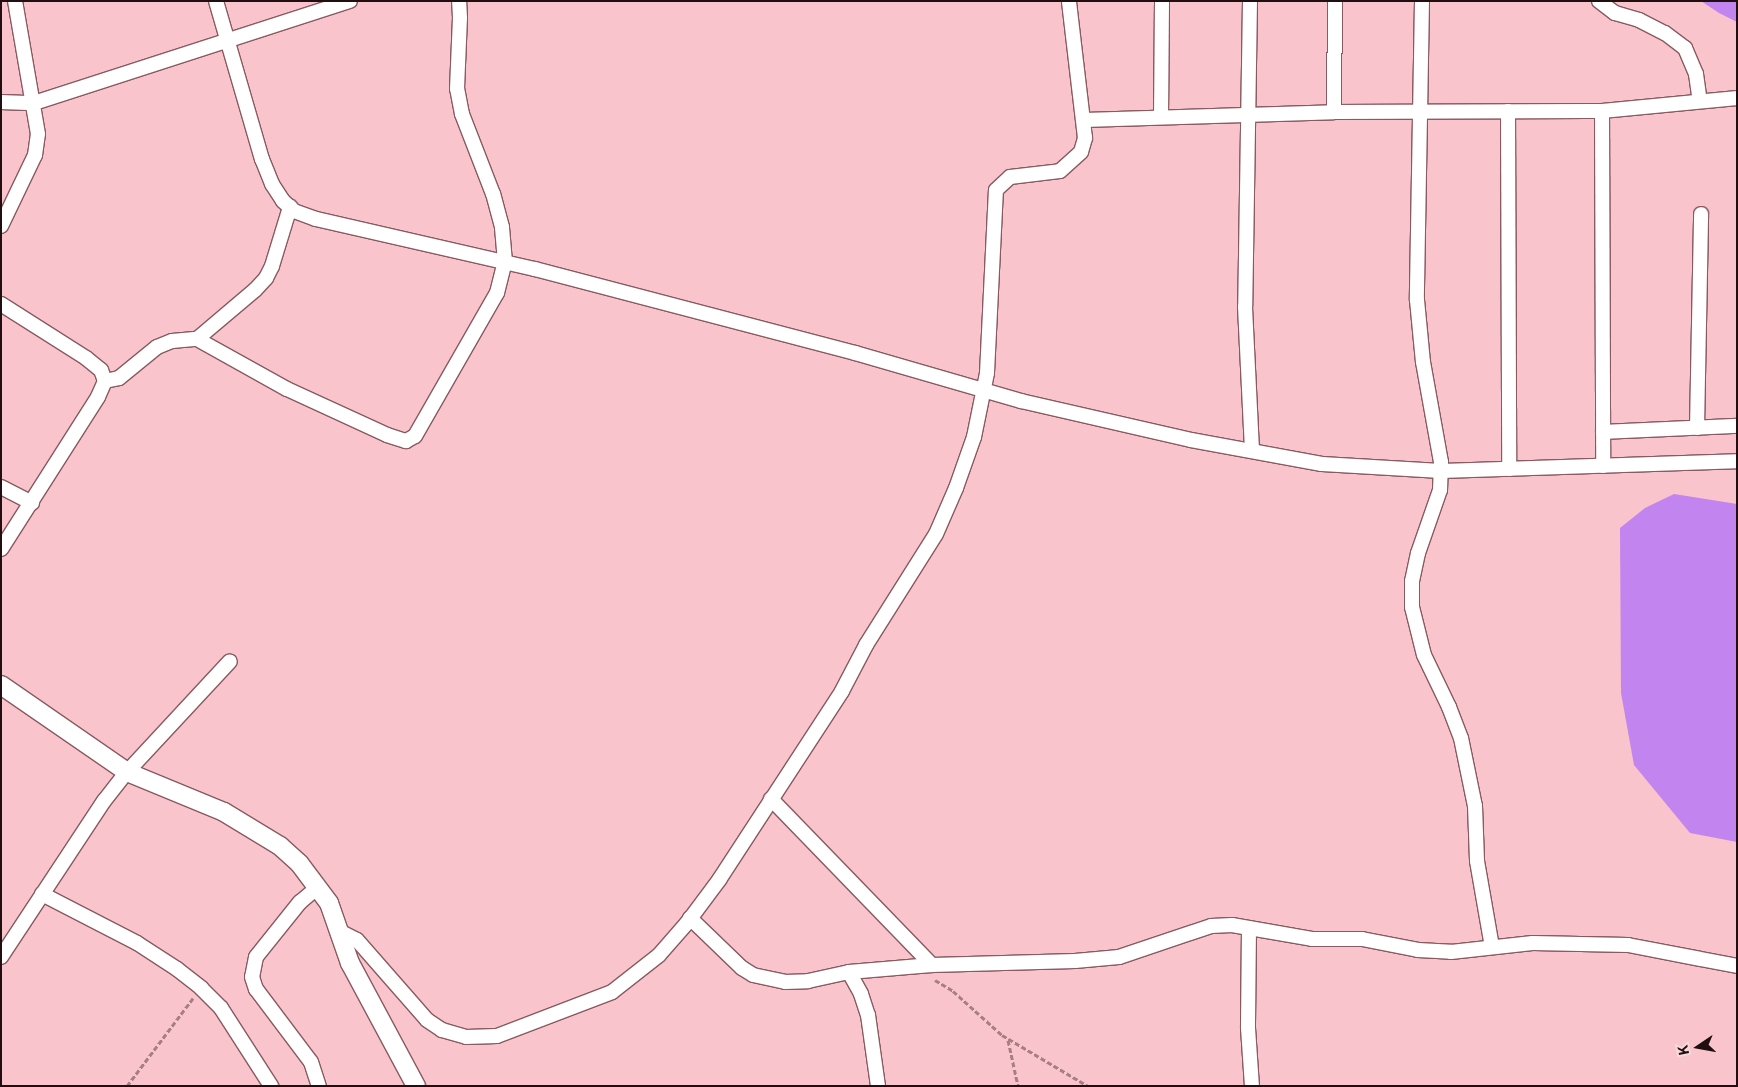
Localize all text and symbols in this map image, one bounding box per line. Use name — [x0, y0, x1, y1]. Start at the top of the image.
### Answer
north arrow — [1673, 1022, 1723, 1072]
text: K — [1674, 1044, 1692, 1057]

